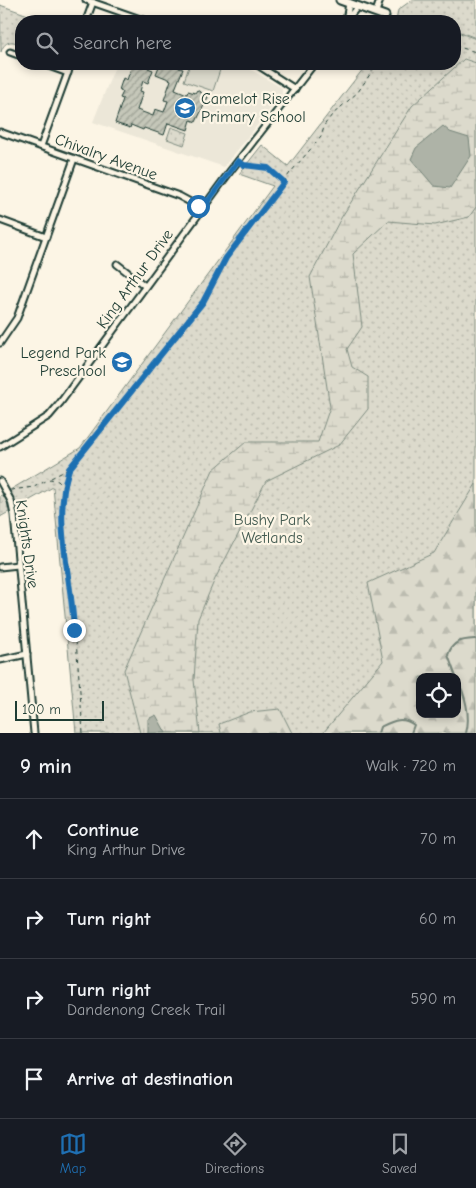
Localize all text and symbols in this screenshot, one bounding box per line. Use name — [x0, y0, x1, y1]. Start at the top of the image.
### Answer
search box — [15, 15, 461, 70]
icon: search — [33, 29, 61, 57]
text: Search here — [73, 32, 172, 54]
place label: Camelot Rise Primary School — [201, 90, 306, 126]
school or university icon: Camelot Rise Primary School — [173, 96, 197, 120]
street label: Chivalry Avenue — [52, 130, 160, 184]
route start — [187, 195, 210, 218]
street label: King Arthur Drive — [93, 226, 177, 332]
place label: Legend Park Preschool — [20, 344, 106, 380]
school or university icon: Legend Park Preschool — [110, 350, 134, 374]
street label: Knights Drive — [12, 498, 42, 590]
park label: Bushy Park Wetlands — [234, 511, 310, 547]
route end — [63, 619, 86, 642]
map controls — [416, 673, 461, 718]
button: locate — [416, 673, 461, 718]
scale bar — [15, 698, 104, 721]
text: 100 m — [22, 701, 61, 718]
text: 9 min — [20, 754, 72, 778]
text: Walk · 720 m — [366, 757, 456, 775]
text: Continue — [67, 819, 139, 841]
icon: ahead — [20, 825, 48, 853]
text: 70 m — [420, 830, 456, 848]
text: King Arthur Drive — [67, 841, 185, 859]
icon: right — [20, 905, 48, 933]
text: Turn right — [67, 908, 151, 930]
text: 60 m — [419, 910, 456, 928]
text: Turn right — [67, 979, 151, 1001]
icon: right — [20, 985, 48, 1013]
text: 590 m — [411, 990, 456, 1008]
text: Dandenong Creek Trail — [67, 1001, 225, 1019]
icon: arrive — [20, 1065, 48, 1093]
text: Arrive at destination — [67, 1068, 233, 1090]
tab: Map — [59, 1130, 87, 1177]
tab: Directions — [205, 1130, 264, 1177]
tab: Saved — [382, 1130, 417, 1177]

